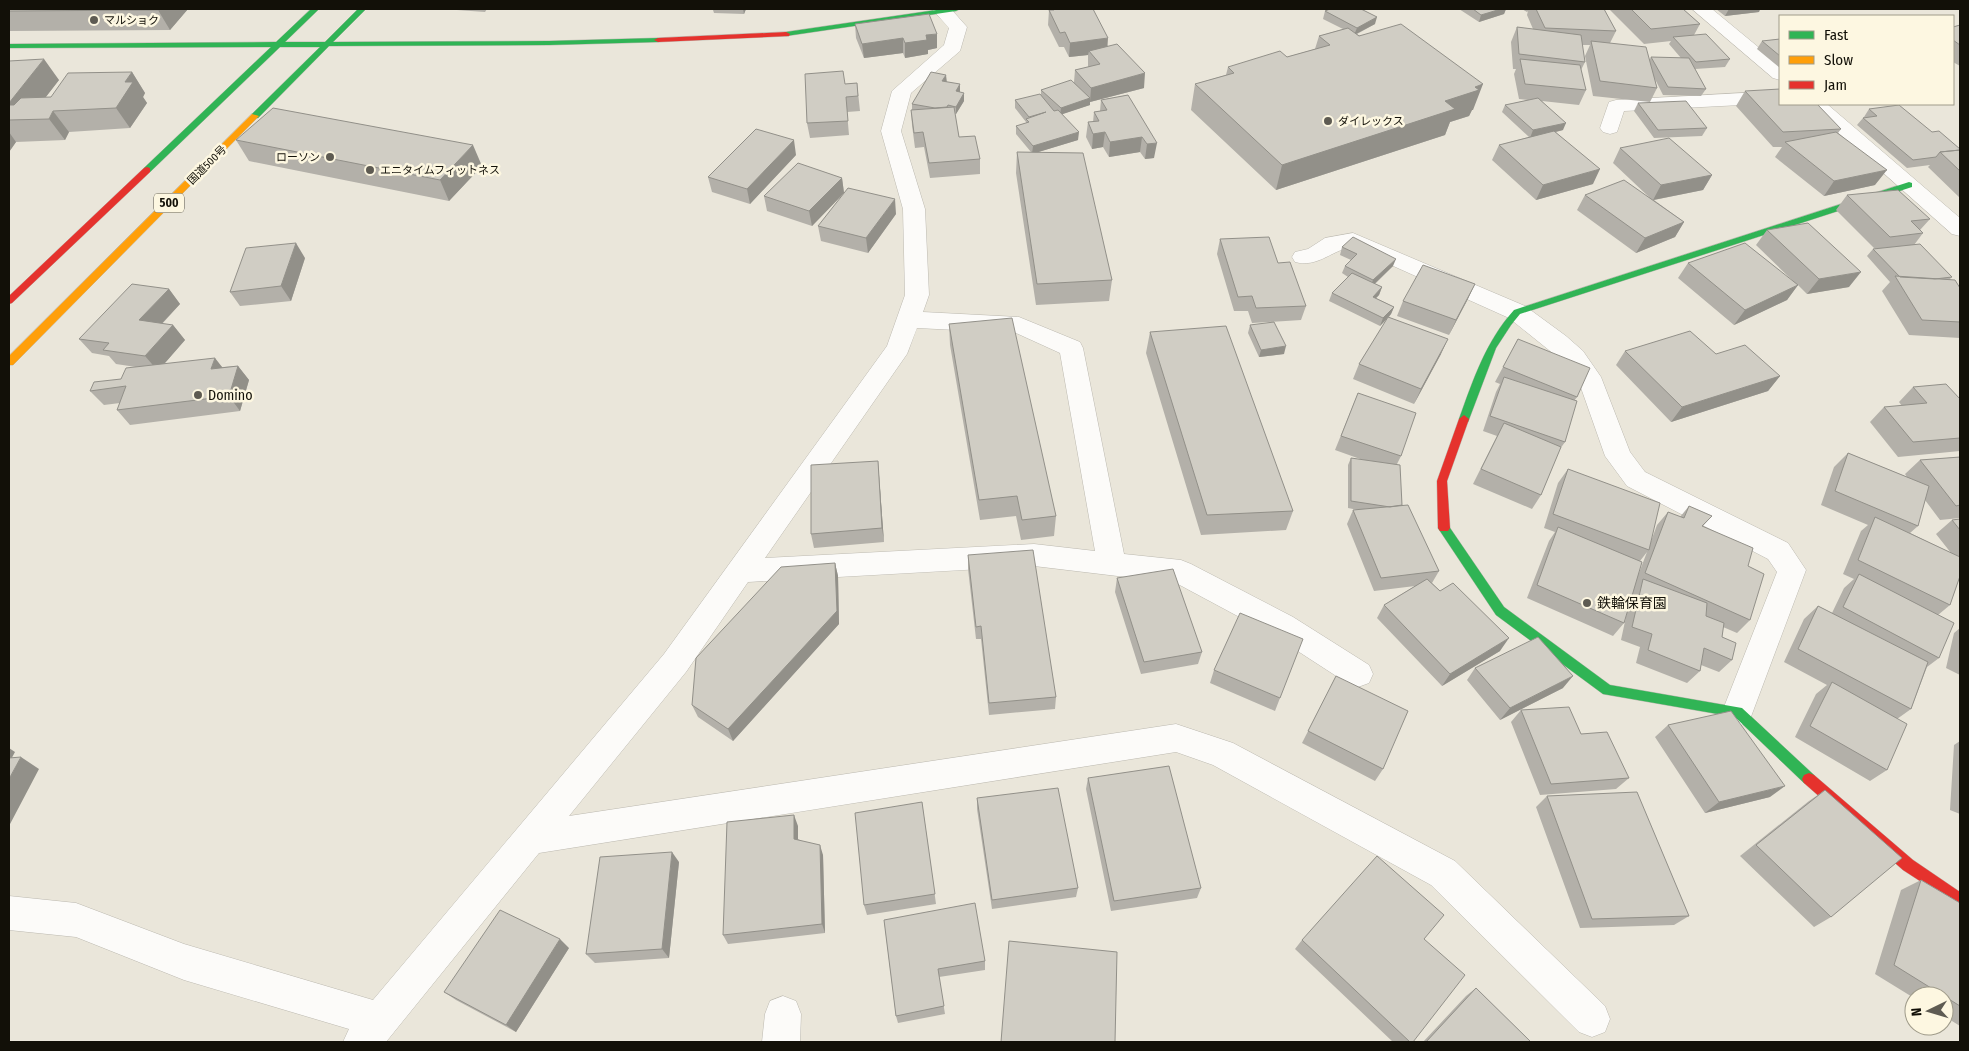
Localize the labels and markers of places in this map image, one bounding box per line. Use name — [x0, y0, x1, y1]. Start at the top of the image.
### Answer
marker: マルショク — [88, 14, 100, 26]
place label: マルショク — [104, 14, 159, 27]
marker: ダイレックス — [1322, 115, 1334, 127]
place label: ダイレックス — [1338, 115, 1404, 128]
place label: ローソン — [276, 151, 320, 164]
marker: ローソン — [324, 151, 336, 163]
marker: エニタイムフィットネス — [364, 164, 376, 176]
place label: エニタイムフィットネス — [380, 164, 500, 177]
place label: Domino — [208, 387, 253, 404]
marker: Domino — [192, 389, 204, 401]
place label: 鉄輪保育園 — [1597, 595, 1667, 612]
marker: 鉄輪保育園 — [1581, 597, 1593, 609]

